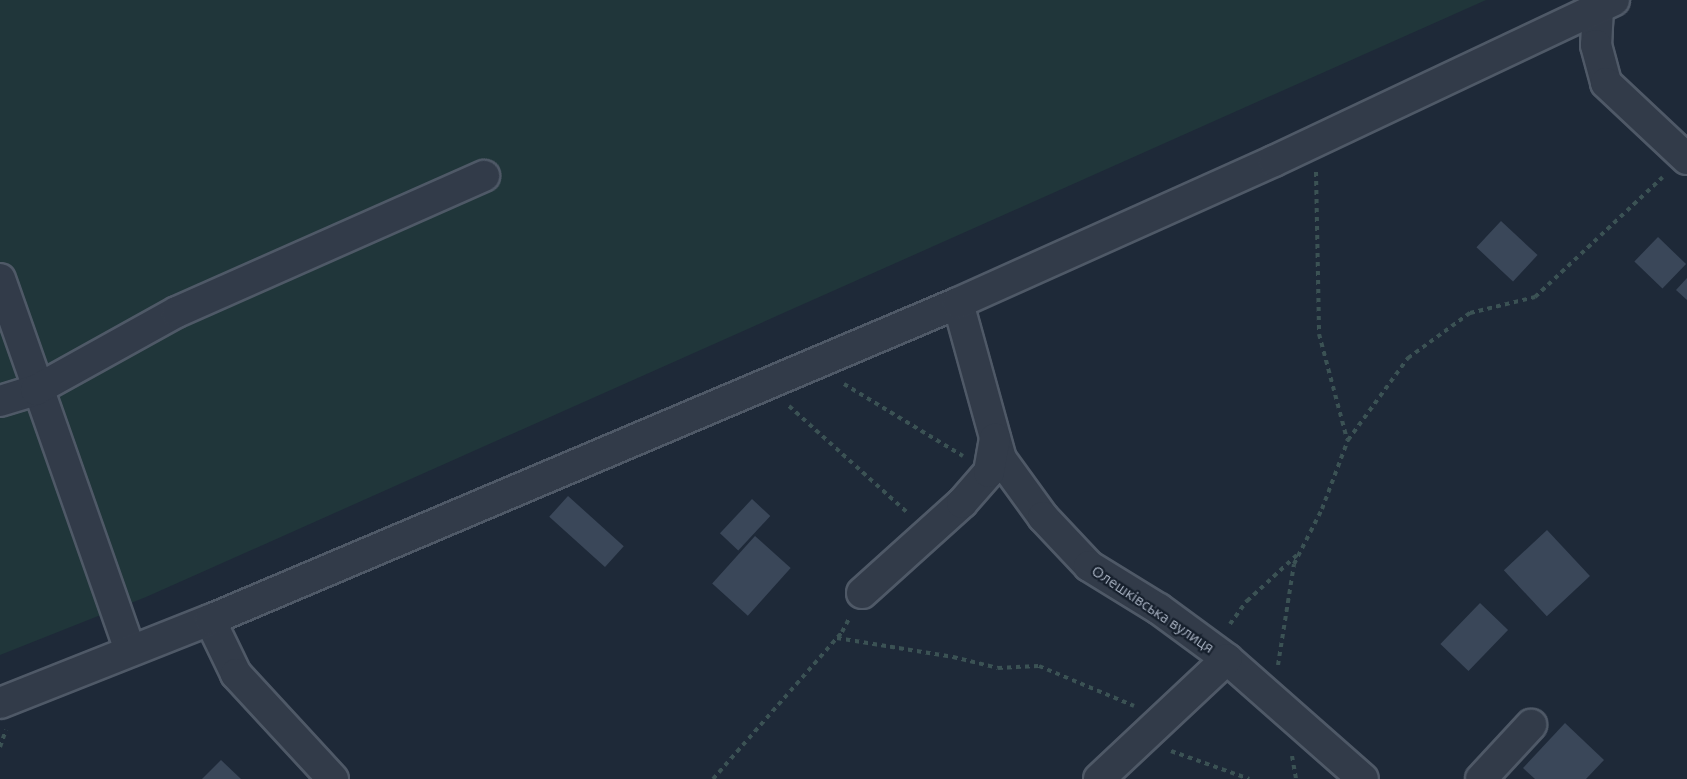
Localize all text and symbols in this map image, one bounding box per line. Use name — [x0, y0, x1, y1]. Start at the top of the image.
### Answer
street label: Олешківська вулиця — [1088, 561, 1218, 657]

